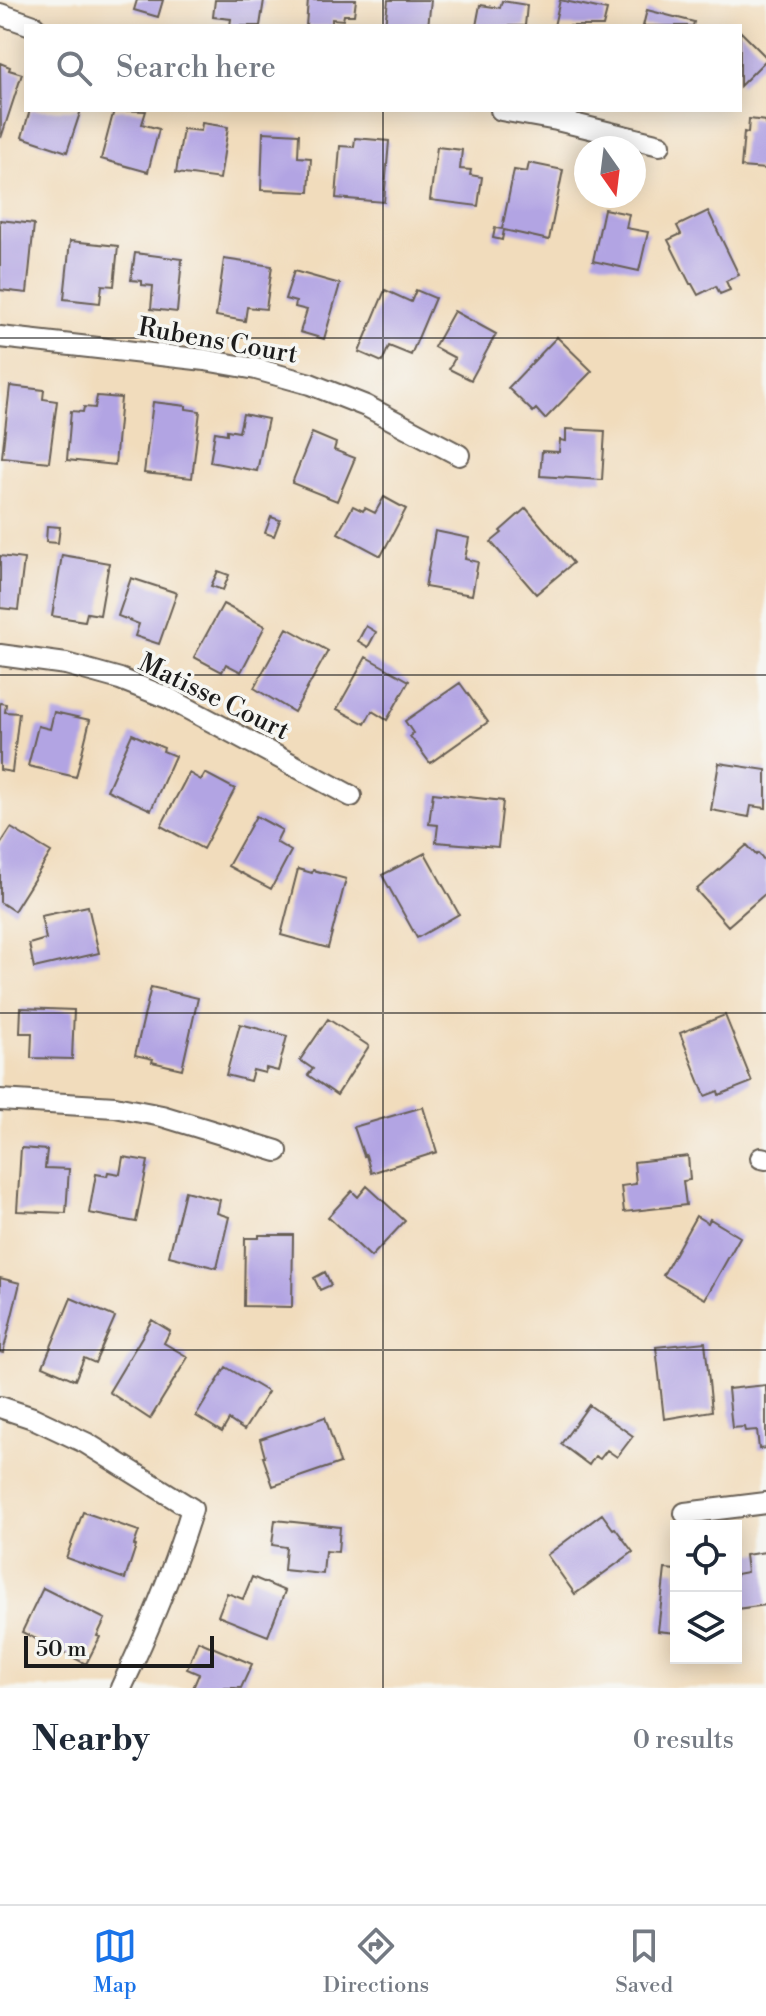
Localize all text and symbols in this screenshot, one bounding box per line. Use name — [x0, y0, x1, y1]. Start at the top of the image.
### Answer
search box — [24, 24, 742, 112]
icon: search — [52, 46, 96, 90]
text: Search here — [116, 49, 276, 87]
north arrow — [574, 136, 646, 208]
street label: Rubens Court — [136, 311, 300, 371]
street label: Matisse Court — [133, 647, 295, 747]
map controls — [670, 1520, 742, 1664]
button: locate — [670, 1520, 742, 1592]
button: layers — [670, 1592, 742, 1664]
scale bar — [24, 1632, 214, 1668]
text: 50 m — [36, 1636, 87, 1663]
text: Nearby — [32, 1719, 150, 1761]
text: 0 results — [633, 1724, 734, 1756]
tab: Map — [93, 1924, 137, 1999]
tab: Directions — [323, 1924, 429, 1999]
tab: Saved — [615, 1924, 673, 1999]

